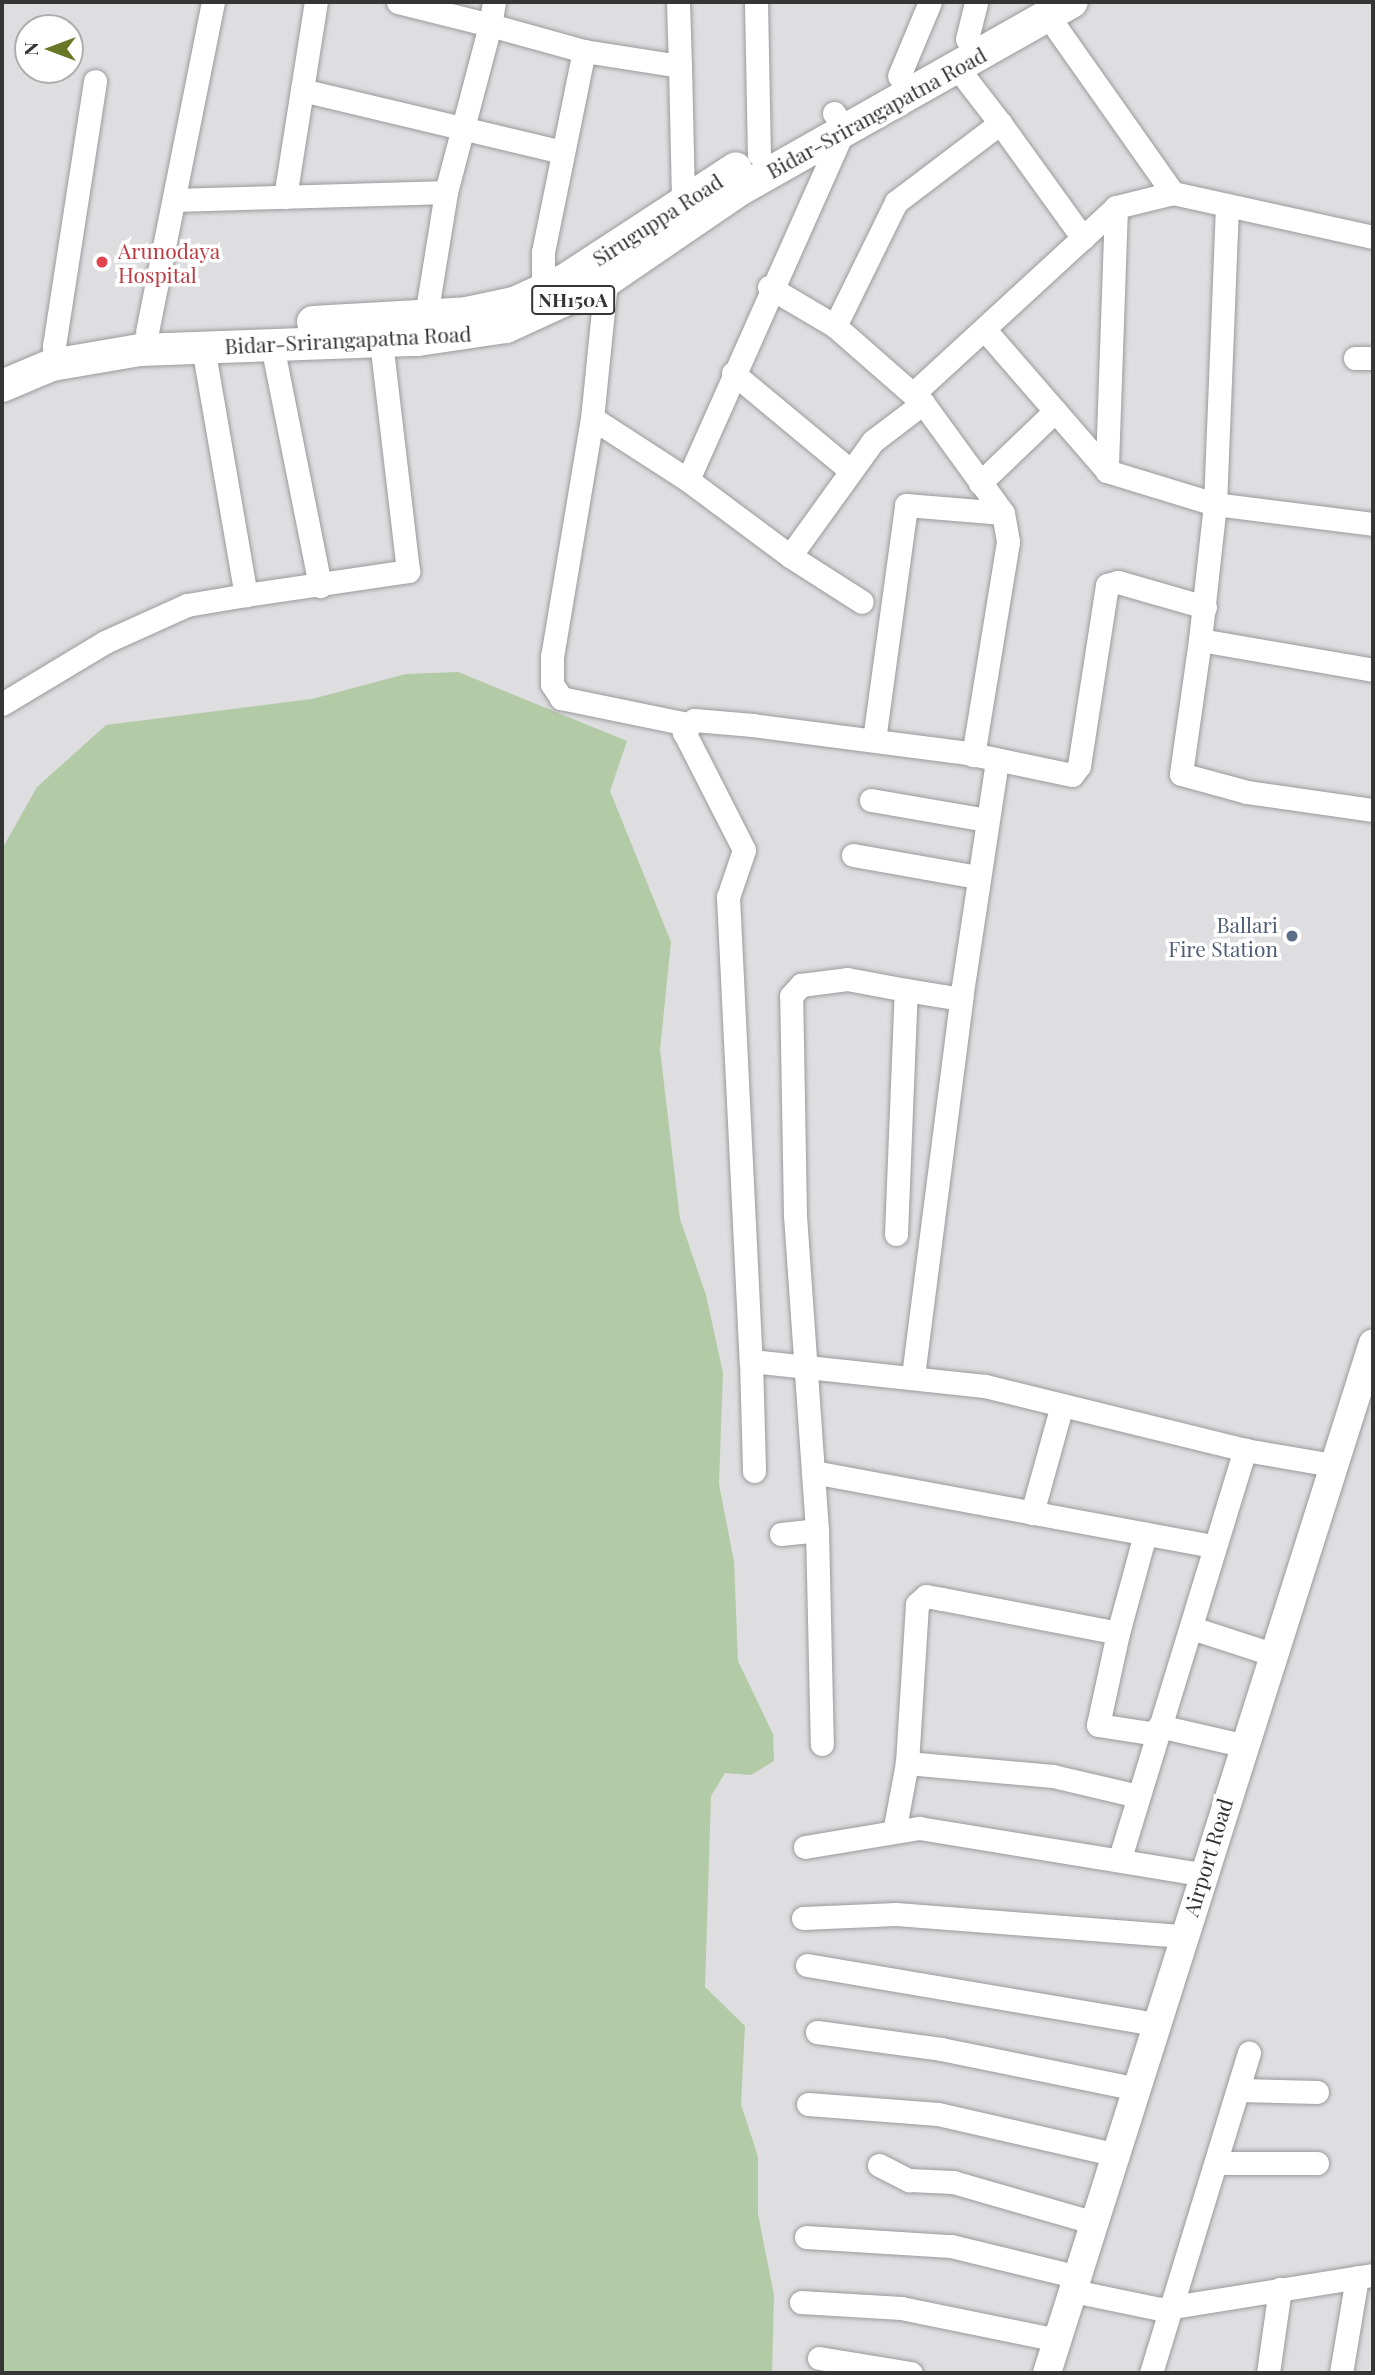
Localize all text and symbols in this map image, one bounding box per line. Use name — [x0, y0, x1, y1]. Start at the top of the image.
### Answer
north arrow — [14, 14, 84, 84]
street label: Bidar-Srirangapatna Road — [762, 41, 990, 183]
text: N — [17, 42, 43, 56]
street label: Siruguppa Road — [587, 168, 727, 270]
place label: Arunodaya Hospital — [118, 237, 220, 287]
marker: Arunodaya Hospital — [92, 252, 112, 272]
road number: NH150A — [531, 284, 615, 316]
street label: Bidar-Srirangapatna Road — [224, 320, 472, 358]
place label: Ballari Fire Station — [1168, 911, 1278, 961]
marker: Ballari Fire Station — [1284, 928, 1300, 944]
street label: Airport Road — [1177, 1795, 1237, 1919]

